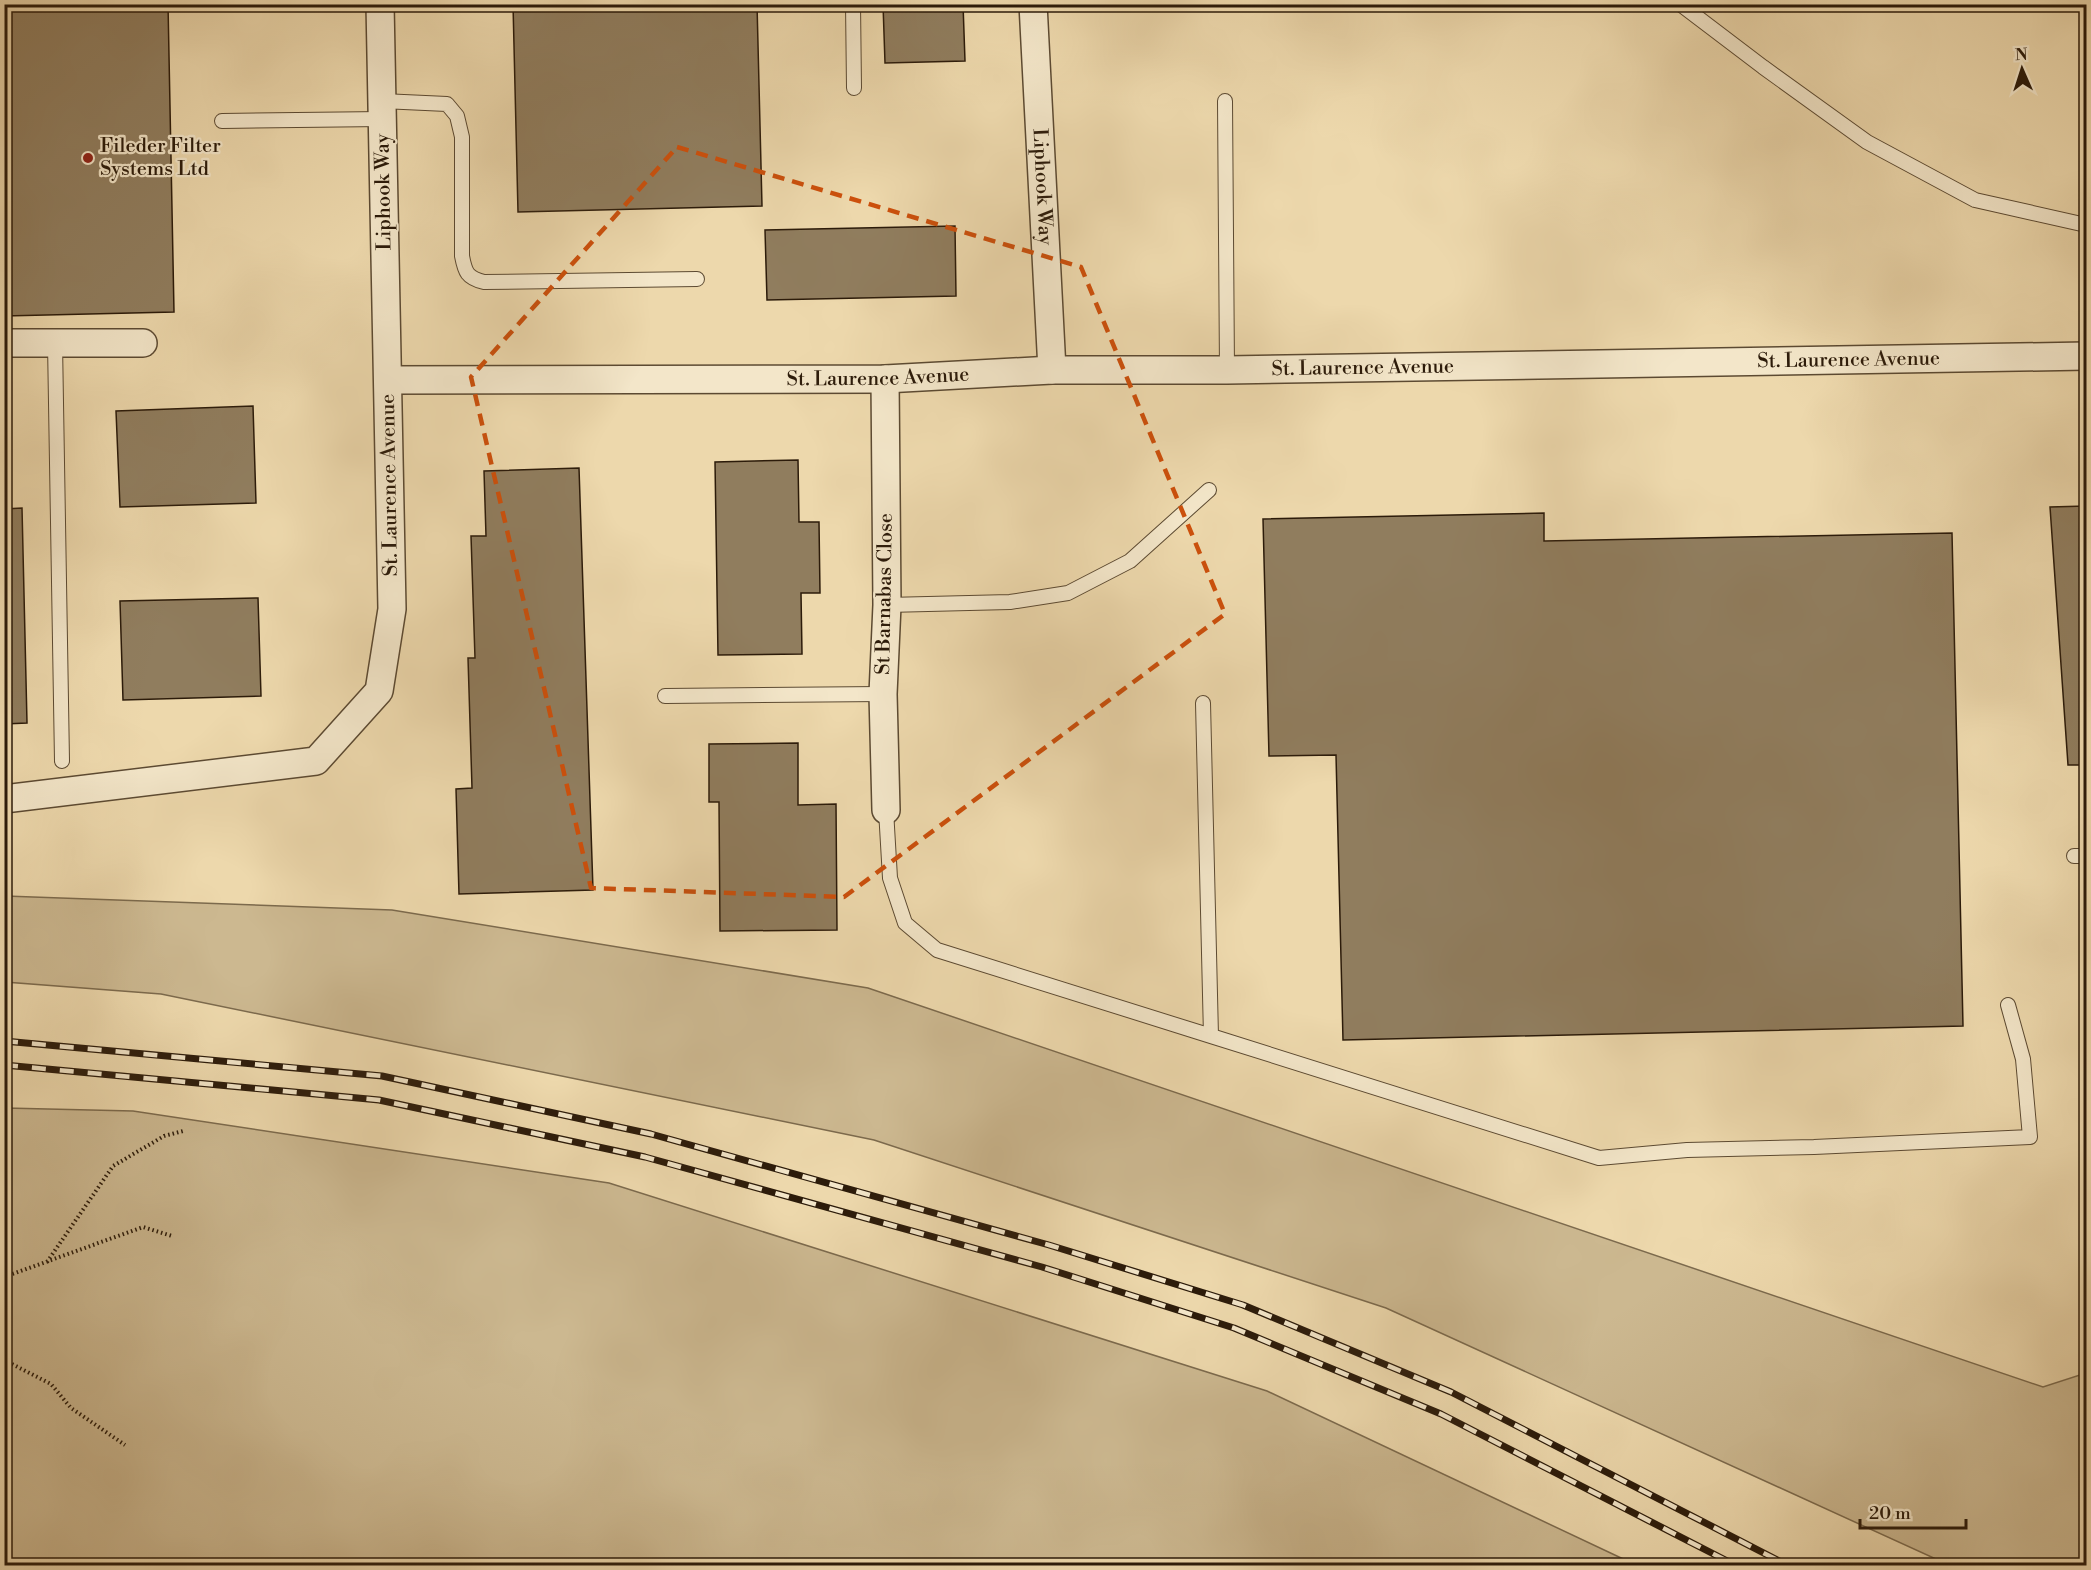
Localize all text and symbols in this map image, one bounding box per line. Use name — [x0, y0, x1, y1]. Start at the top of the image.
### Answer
north arrow — [1992, 39, 2052, 99]
text: N — [2014, 45, 2028, 65]
street label: Liphook Way — [1027, 128, 1058, 246]
street label: Liphook Way — [370, 133, 398, 251]
place label: Fileder Filter Systems Ltd — [100, 134, 221, 182]
marker: Fileder Filter Systems Ltd — [81, 151, 95, 165]
street label: St. Laurence Avenue — [1757, 346, 1940, 374]
street label: St. Laurence Avenue — [1271, 354, 1454, 382]
street label: St. Laurence Avenue — [787, 362, 970, 392]
street label: St. Laurence Avenue — [376, 393, 404, 577]
street label: St Barnabas Close — [871, 513, 899, 675]
scale bar — [1860, 1492, 1966, 1530]
text: 20 m — [1869, 1502, 1911, 1525]

